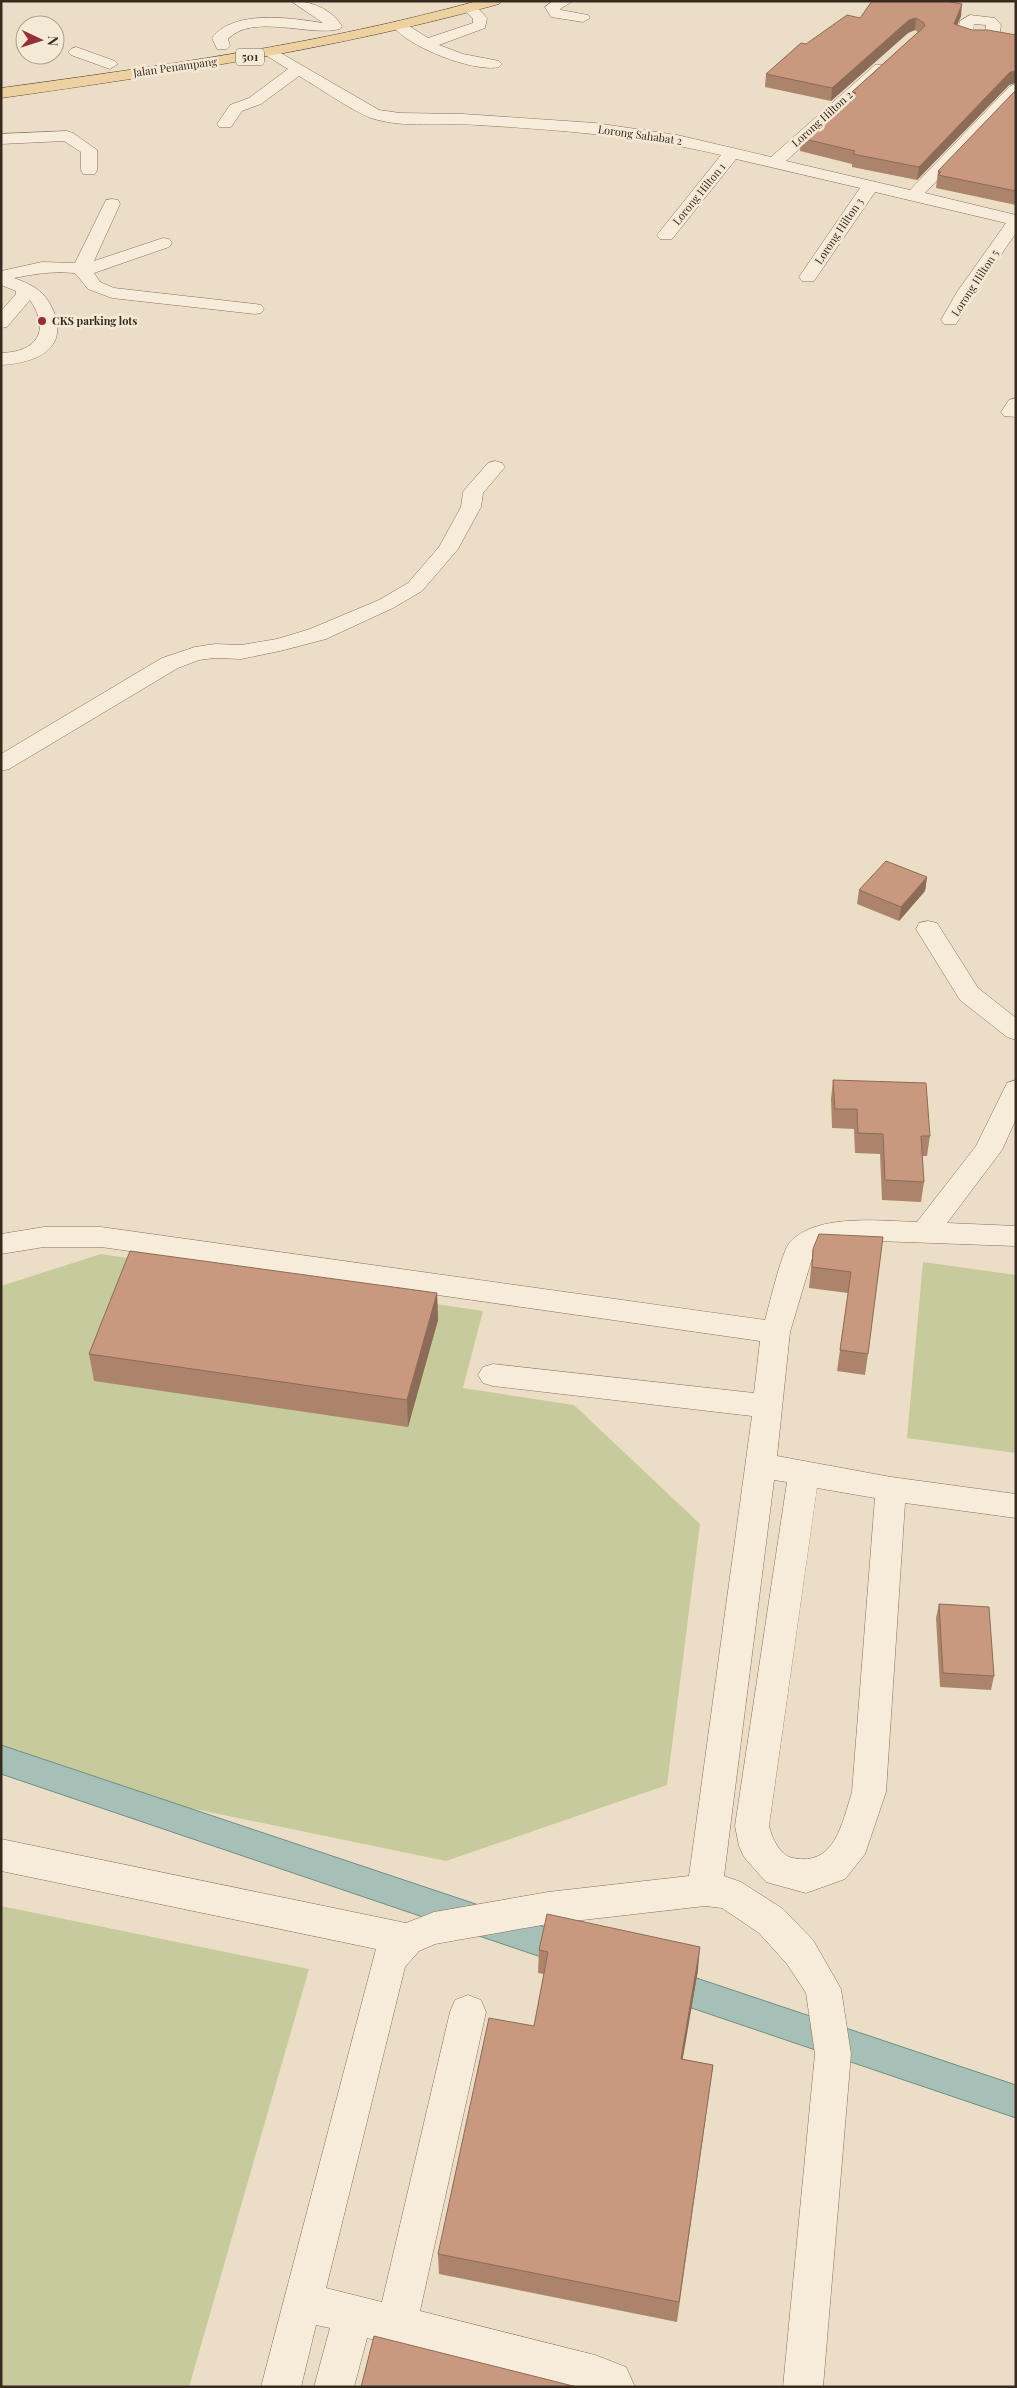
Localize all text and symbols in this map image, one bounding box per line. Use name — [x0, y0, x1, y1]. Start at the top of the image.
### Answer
north arrow — [15, 15, 65, 65]
text: N — [44, 35, 63, 47]
road number: 501 — [236, 48, 264, 66]
street label: Jalan Penampang — [131, 53, 218, 80]
street label: Lorong Hilton 2 — [788, 87, 855, 150]
street label: Lorong Sahabat 2 — [597, 121, 683, 148]
street label: Lorong Hilton 1 — [669, 159, 728, 228]
street label: Lorong Hilton 3 — [811, 195, 866, 267]
street label: Lorong Hilton 5 — [947, 246, 1002, 319]
place label: CKS parking lots — [52, 313, 137, 328]
marker: CKS parking lots — [36, 315, 48, 327]

